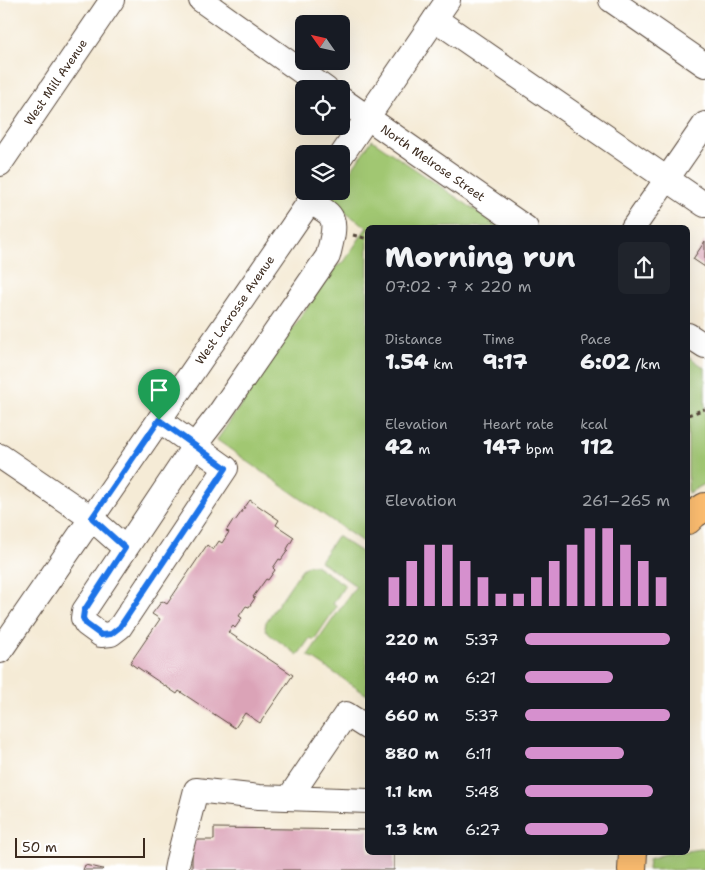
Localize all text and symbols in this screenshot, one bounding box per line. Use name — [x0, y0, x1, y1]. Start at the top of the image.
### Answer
north arrow — [295, 15, 350, 70]
map controls — [295, 15, 350, 200]
street label: West Mill Avenue — [21, 36, 91, 129]
button: locate — [295, 80, 350, 135]
street label: North Melrose Street — [377, 121, 488, 205]
button: layers — [295, 145, 350, 200]
text: Morning run — [385, 238, 575, 276]
button: share — [618, 242, 670, 294]
street label: West Lacrosse Avenue — [192, 252, 278, 368]
text: 07:02 · 7 × 220 m — [385, 276, 531, 297]
text: Distance — [385, 330, 442, 348]
text: Time — [483, 330, 515, 348]
text: Pace — [580, 330, 611, 348]
text: 1.54 — [385, 348, 428, 376]
text: 9:17 — [483, 348, 528, 376]
text: 6:02 — [580, 348, 630, 376]
text: km — [428, 355, 453, 373]
text: /km — [630, 355, 660, 373]
pin — [138, 369, 180, 420]
icon: arrive — [145, 376, 173, 404]
text: Elevation — [385, 415, 448, 433]
text: Heart rate — [483, 415, 554, 433]
text: kcal — [580, 415, 608, 433]
text: 42 — [385, 433, 413, 461]
text: 147 — [483, 433, 521, 461]
text: 112 — [580, 433, 614, 461]
text: m — [413, 440, 430, 458]
text: bpm — [521, 440, 554, 458]
text: Elevation — [385, 490, 457, 511]
text: 261–265 m — [582, 490, 670, 511]
text: 220 m — [385, 629, 438, 650]
text: 5:37 — [465, 629, 499, 650]
text: 440 m — [385, 667, 439, 688]
text: 6:21 — [465, 667, 496, 688]
text: 660 m — [385, 705, 439, 726]
text: 5:37 — [465, 705, 499, 726]
text: 880 m — [385, 743, 439, 764]
text: 6:11 — [465, 743, 492, 764]
text: 1.1 km — [385, 781, 432, 802]
text: 5:48 — [465, 781, 500, 802]
text: 1.3 km — [385, 819, 438, 840]
text: 6:27 — [465, 819, 500, 840]
scale bar — [15, 835, 145, 858]
text: 50 m — [22, 838, 57, 856]

